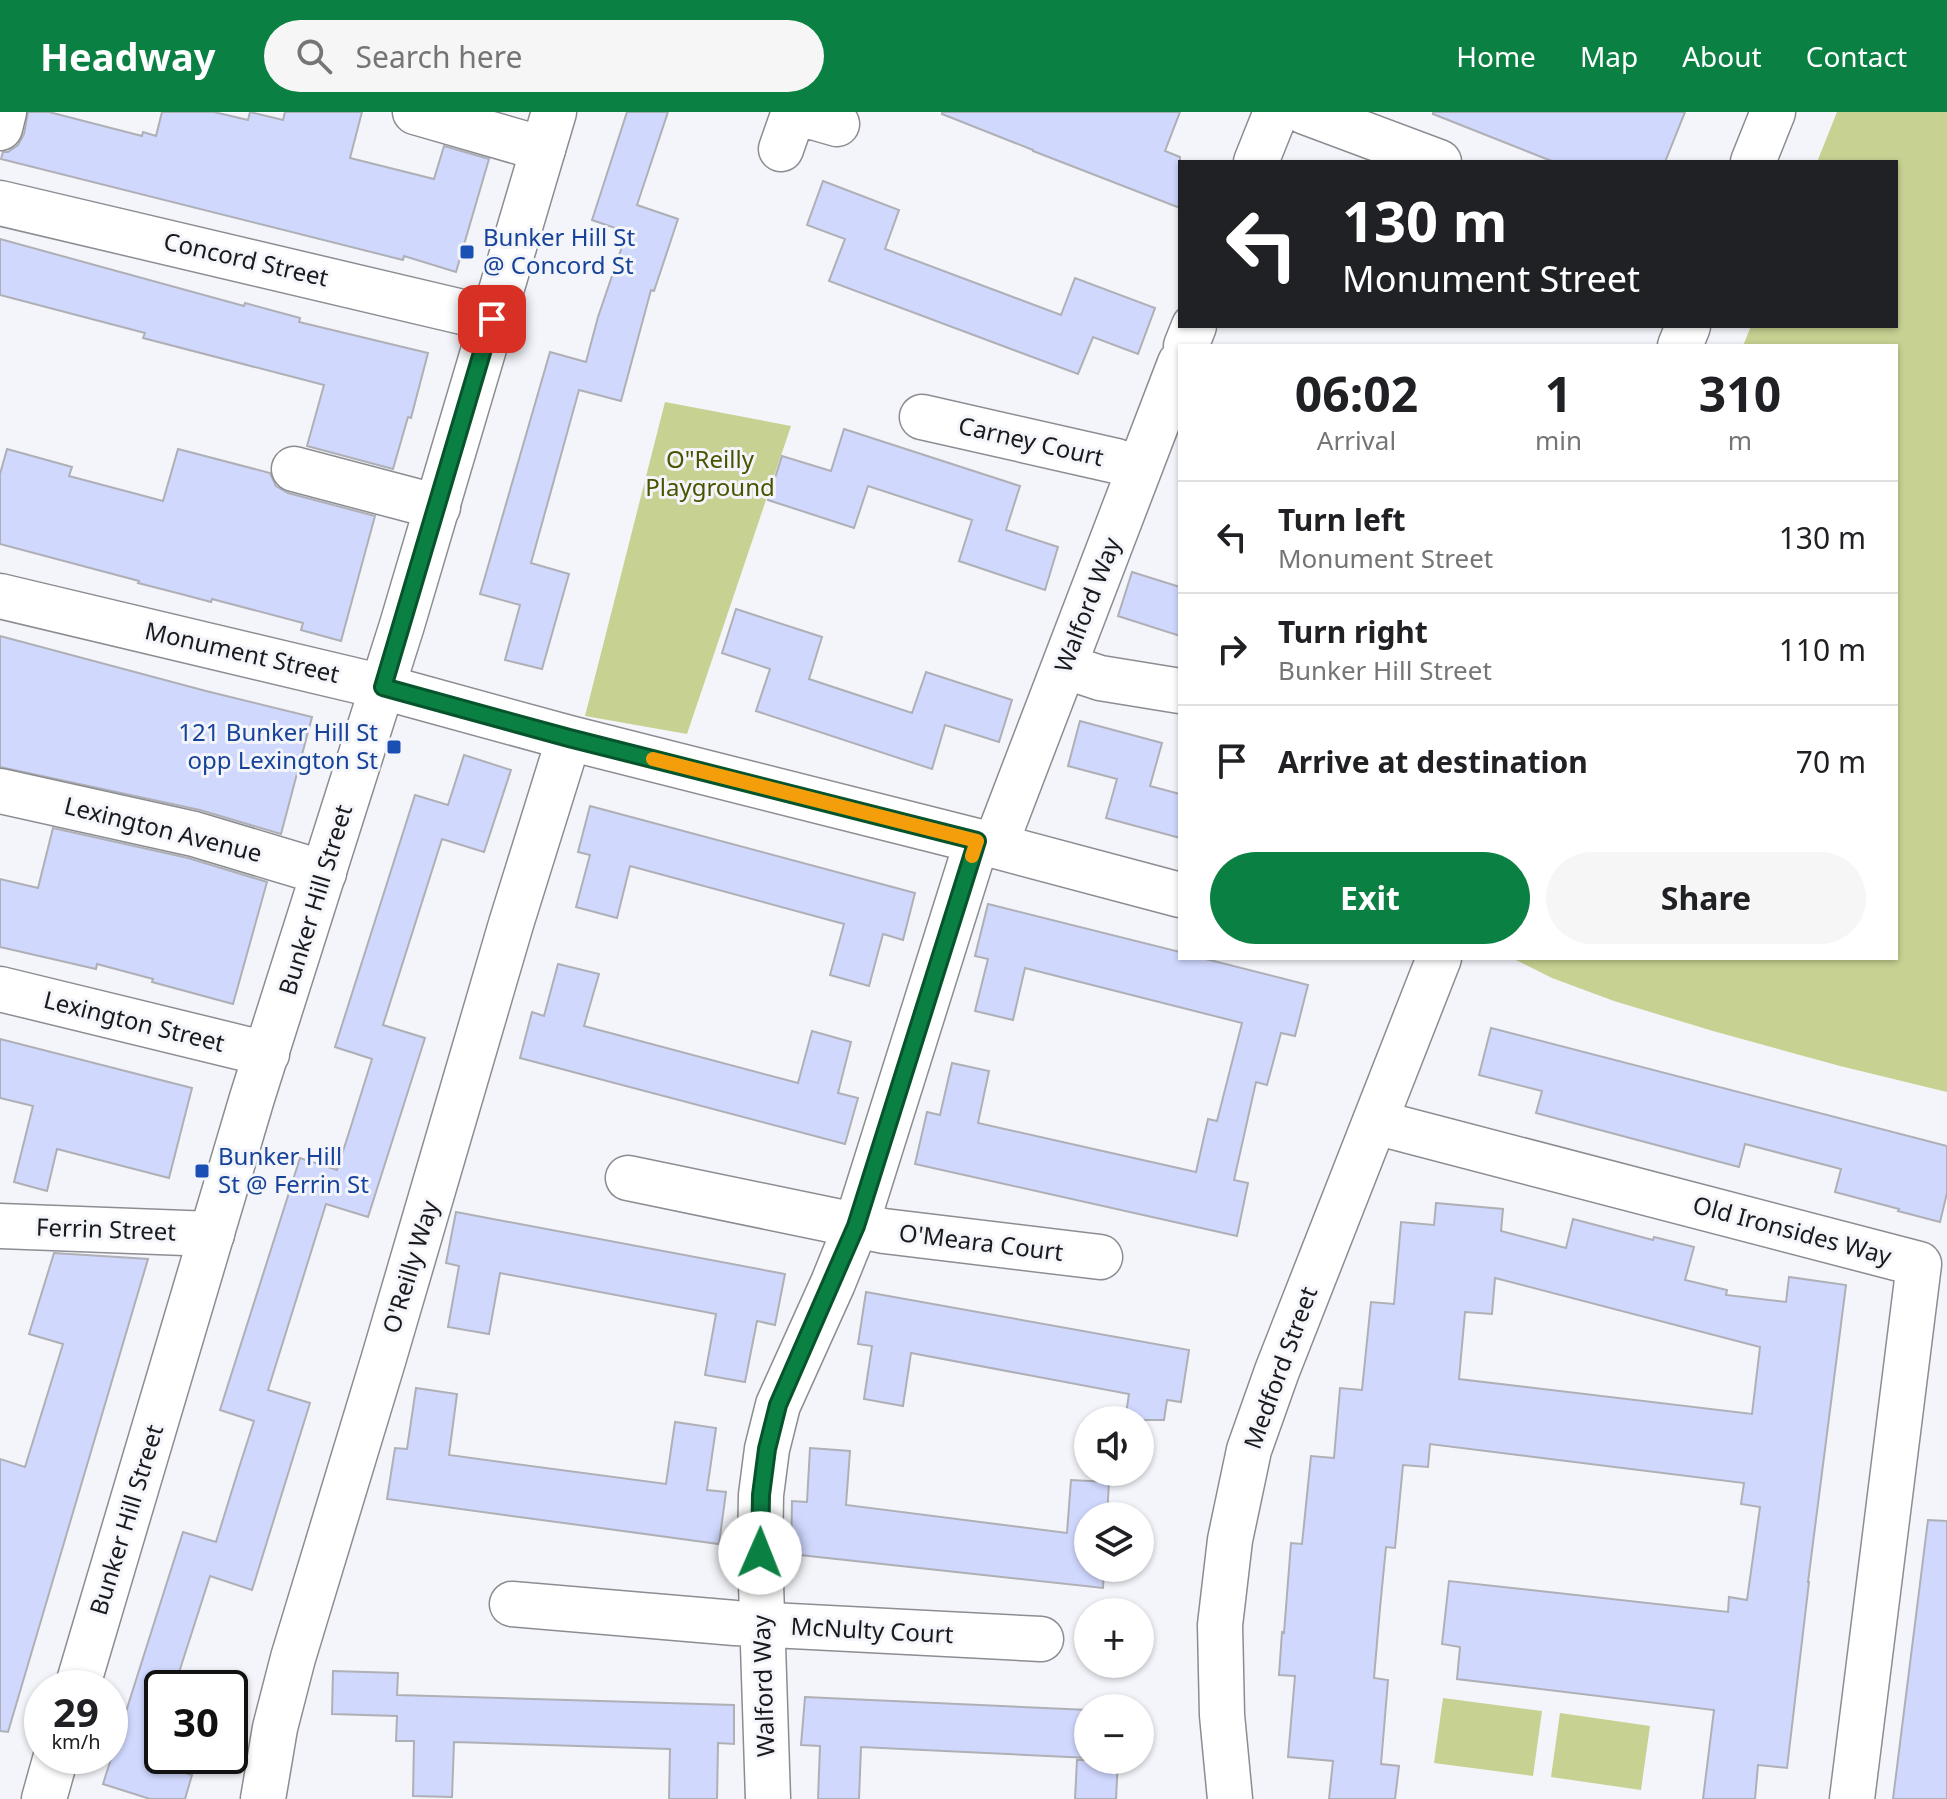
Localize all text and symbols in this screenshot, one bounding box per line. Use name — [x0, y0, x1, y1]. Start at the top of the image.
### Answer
search box — [264, 20, 824, 92]
text: Headway — [40, 30, 216, 82]
icon: search — [292, 34, 336, 78]
text: Search here — [356, 36, 522, 77]
text: Home — [1456, 37, 1536, 75]
text: Map — [1580, 37, 1638, 75]
text: About — [1682, 37, 1762, 75]
text: Contact — [1806, 37, 1907, 75]
text: 130 m — [1342, 182, 1507, 258]
icon: left — [1210, 192, 1314, 296]
place label: Bunker Hill St @ Concord St — [483, 220, 636, 281]
street label: Concord Street — [161, 224, 332, 294]
marker: Bunker Hill St @ Concord St — [458, 243, 476, 261]
text: Monument Street — [1342, 254, 1640, 303]
pin — [458, 285, 526, 353]
icon: arrive — [470, 297, 514, 341]
text: 06:02 — [1295, 361, 1418, 426]
text: 1 — [1545, 361, 1572, 426]
text: 310 — [1699, 361, 1781, 426]
street label: Carney Court — [956, 408, 1107, 473]
text: Arrival — [1317, 422, 1396, 458]
text: min — [1535, 422, 1582, 458]
text: m — [1728, 422, 1752, 458]
park label: O"Reilly Playground — [645, 442, 775, 503]
text: Turn left — [1278, 499, 1406, 540]
icon: left — [1210, 515, 1254, 559]
text: 130 m — [1779, 517, 1866, 558]
street label: Walford Way — [1046, 531, 1128, 677]
text: Monument Street — [1278, 540, 1493, 576]
text: Turn right — [1278, 611, 1428, 652]
street label: Monument Street — [142, 613, 343, 690]
icon: right — [1210, 627, 1254, 671]
text: 110 m — [1779, 629, 1866, 670]
text: Bunker Hill Street — [1278, 652, 1492, 688]
place label: 121 Bunker Hill St opp Lexington St — [178, 715, 378, 776]
marker: 121 Bunker Hill St opp Lexington St — [385, 738, 403, 756]
icon: arrive — [1210, 739, 1254, 783]
text: Arrive at destination — [1278, 741, 1588, 782]
text: 70 m — [1796, 741, 1866, 782]
street label: Lexington Avenue — [61, 788, 266, 869]
street label: Bunker Hill Street — [270, 800, 359, 999]
button: Exit — [1210, 852, 1530, 944]
button: Share — [1546, 852, 1866, 944]
street label: Lexington Street — [40, 982, 229, 1059]
place label: Bunker Hill St @ Ferrin St — [218, 1139, 369, 1200]
marker: Bunker Hill St @ Ferrin St — [193, 1162, 211, 1180]
street label: Old Ironsides Way — [1690, 1187, 1896, 1272]
street label: O'Reilly Way — [374, 1195, 446, 1337]
street label: Ferrin Street — [35, 1210, 177, 1247]
street label: O'Meara Court — [897, 1215, 1065, 1268]
street label: Medford Street — [1235, 1282, 1324, 1453]
map controls — [1074, 1406, 1154, 1774]
button: sound — [1074, 1406, 1154, 1486]
street label: Bunker Hill Street — [81, 1420, 170, 1619]
button: layers — [1074, 1502, 1154, 1582]
position arrow — [718, 1511, 802, 1595]
button: + — [1074, 1598, 1154, 1678]
street label: McNulty Court — [790, 1609, 955, 1650]
street label: Walford Way — [744, 1614, 781, 1758]
speed limit sign: 30 — [144, 1670, 248, 1774]
text: 29 — [53, 1684, 99, 1739]
button: − — [1074, 1694, 1154, 1774]
text: km/h — [51, 1728, 101, 1755]

